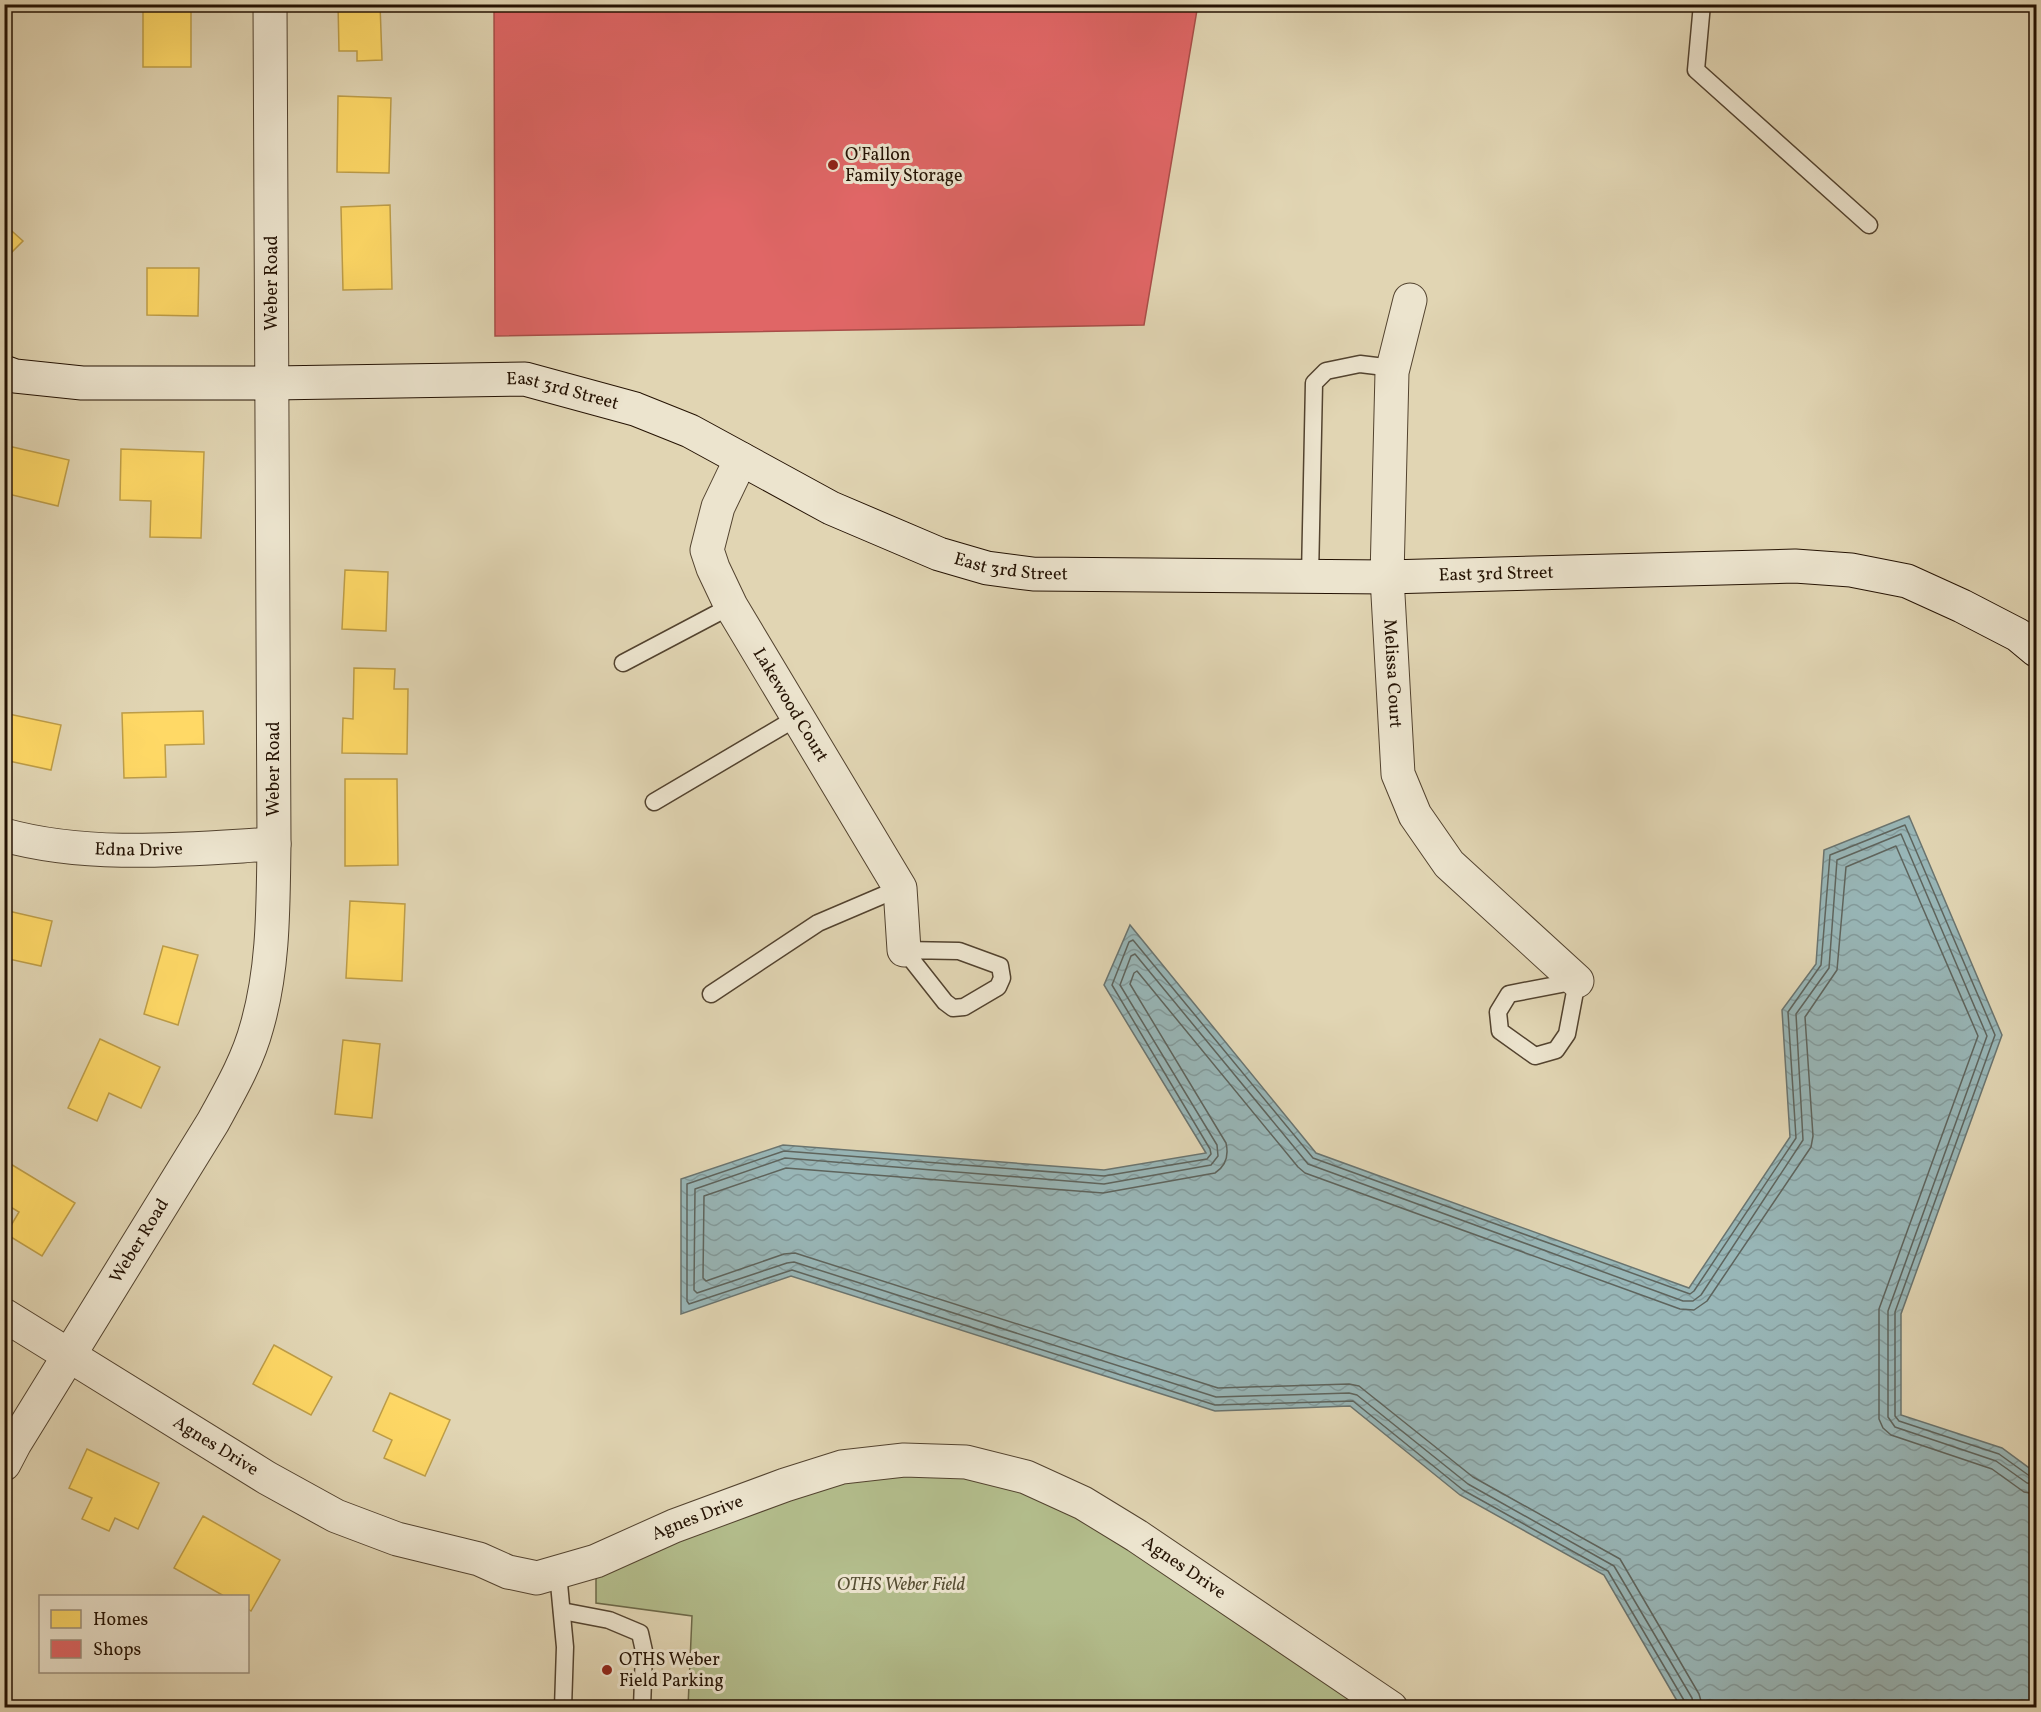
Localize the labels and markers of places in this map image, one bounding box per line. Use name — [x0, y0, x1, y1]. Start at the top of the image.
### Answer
place label: O'Fallon Family Storage — [845, 143, 963, 189]
marker: O'Fallon Family Storage — [826, 158, 840, 172]
place label: OTHS Weber Field Parking — [619, 1648, 724, 1694]
marker: OTHS Weber Field Parking — [600, 1663, 614, 1677]

